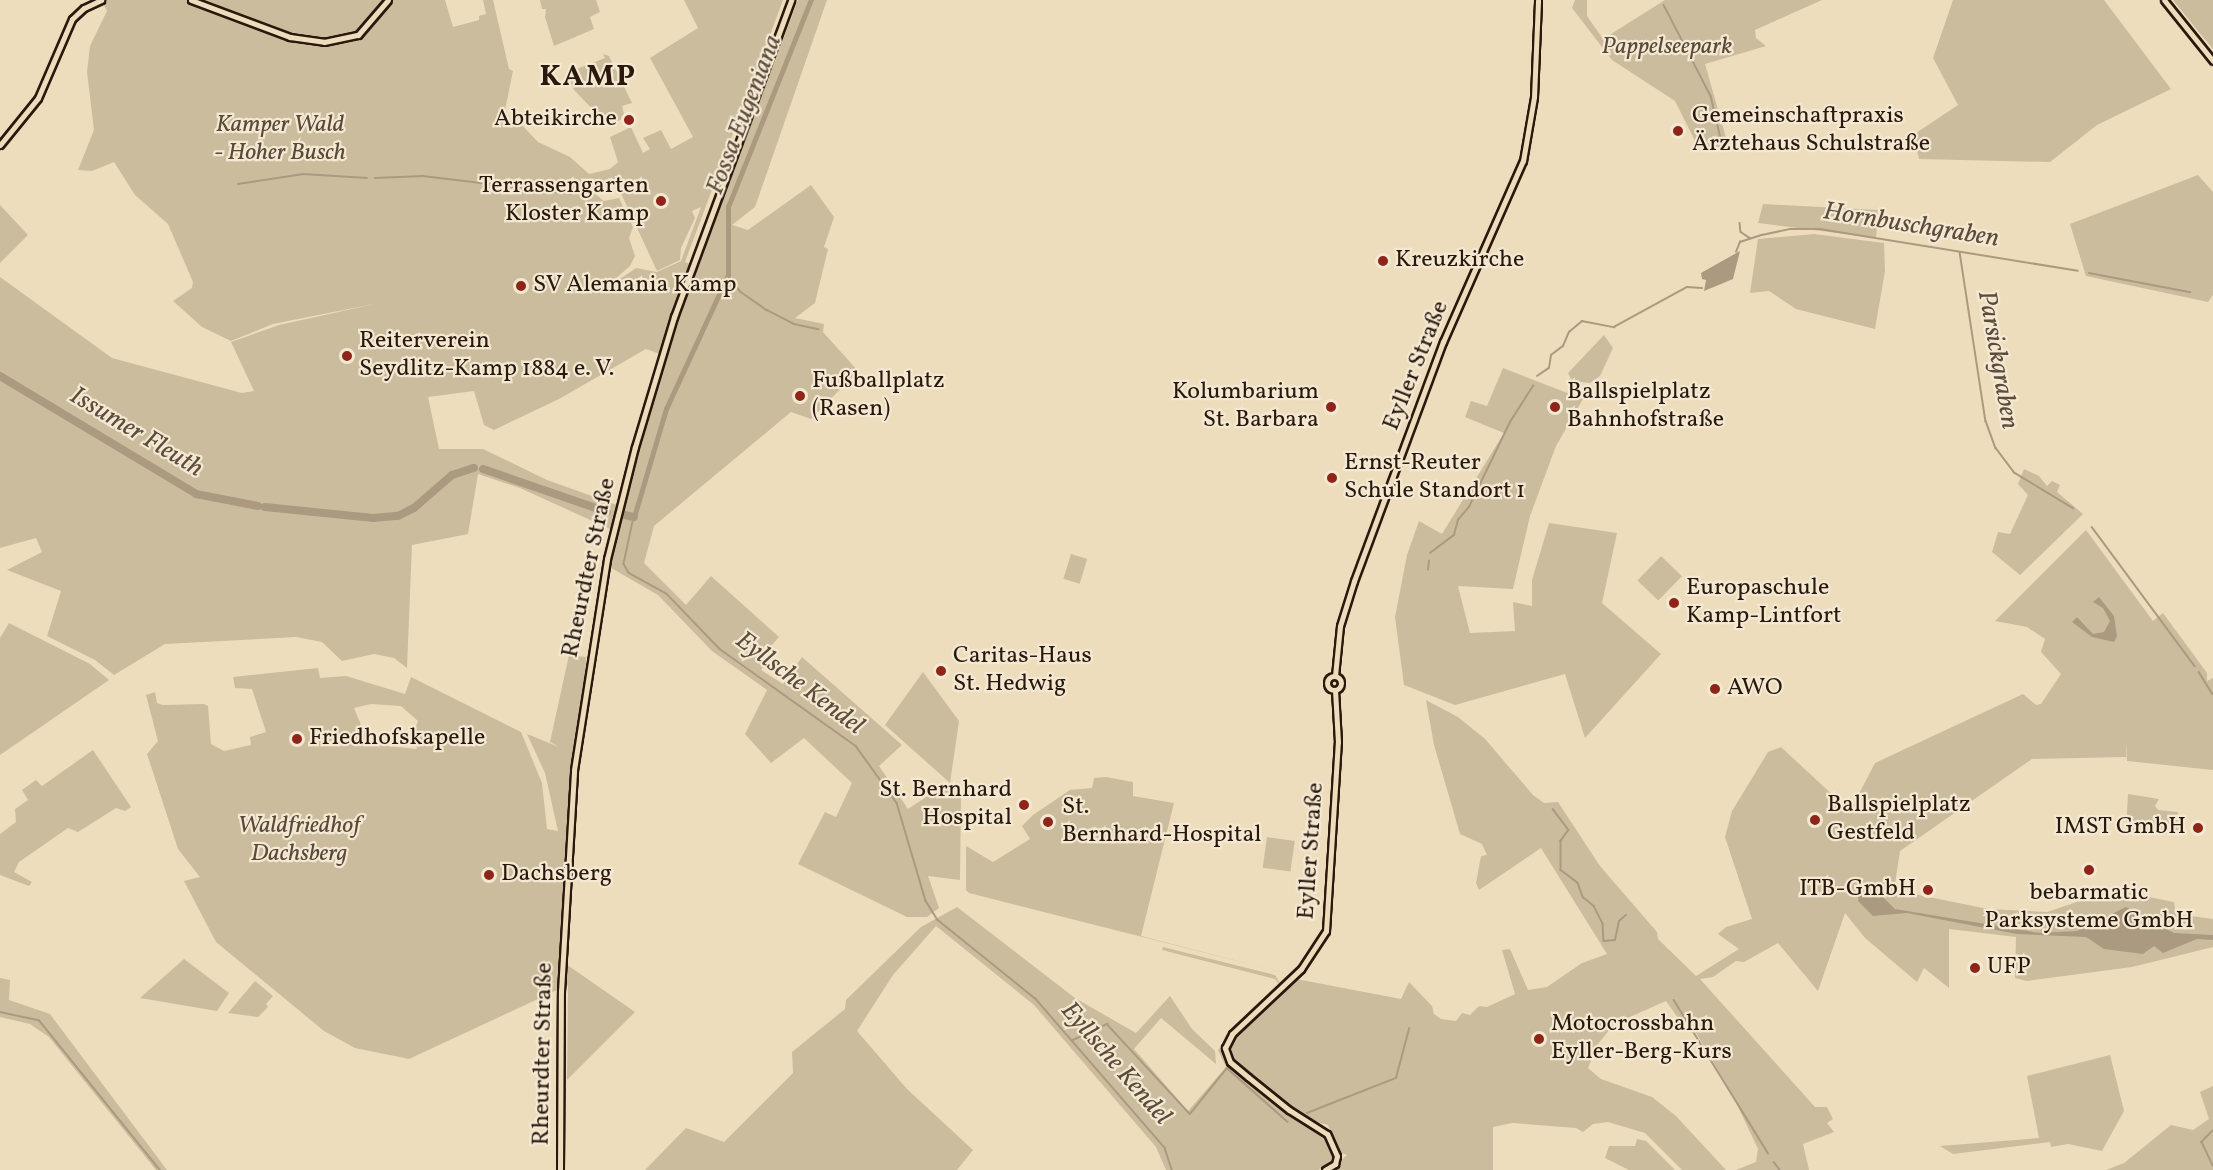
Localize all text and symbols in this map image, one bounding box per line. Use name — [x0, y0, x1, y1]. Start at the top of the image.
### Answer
water label: Fossa Eugeniana — [700, 31, 790, 199]
park label: Pappelseepark — [1602, 34, 1732, 62]
district label: KAMP — [539, 59, 637, 95]
place label: Gemeinschaftpraxis Ärztehaus Schulstraße — [1692, 103, 1930, 159]
place label: Abteikirche — [494, 106, 617, 134]
park label: Kamper Wald - Hoher Busch — [214, 112, 346, 168]
marker: Abteikirche — [622, 113, 636, 127]
marker: Gemeinschaftpraxis Ärztehaus Schulstraße — [1669, 122, 1687, 140]
place label: Terrassengarten Kloster Kamp — [479, 173, 649, 229]
marker: Terrassengarten Kloster Kamp — [654, 194, 668, 208]
water label: Hornbuschgraben — [1821, 197, 2001, 255]
place label: Kreuzkirche — [1395, 247, 1524, 275]
marker: Kreuzkirche — [1376, 254, 1390, 268]
place label: SV Alemania Kamp — [533, 272, 737, 300]
marker: SV Alemania Kamp — [514, 279, 528, 293]
water label: Parsickgraben — [1969, 288, 2025, 432]
street label: Eyller Straße — [1378, 297, 1456, 435]
place label: Reiterverein Seydlitz-Kamp 1884 e. V. — [359, 328, 615, 384]
marker: Reiterverein Seydlitz-Kamp 1884 e. V. — [340, 349, 354, 363]
place label: Fußballplatz (Rasen) — [812, 368, 945, 424]
place label: Kolumbarium St. Barbara — [1172, 379, 1319, 435]
place label: Ballspielplatz Bahnhofstraße — [1567, 379, 1724, 435]
water label: Issumer Fleuth — [64, 381, 208, 485]
marker: Fußballplatz (Rasen) — [793, 389, 807, 403]
marker: Kolumbarium St. Barbara — [1324, 400, 1338, 414]
marker: Ballspielplatz Bahnhofstraße — [1548, 400, 1562, 414]
place label: Ernst-Reuter Schule Standort 1 — [1344, 450, 1525, 506]
marker: Ernst-Reuter Schule Standort 1 — [1325, 471, 1339, 485]
street label: Rheurdter Straße — [557, 475, 623, 661]
place label: Europaschule Kamp-Lintfort — [1686, 575, 1841, 631]
marker: Europaschule Kamp-Lintfort — [1667, 596, 1681, 610]
water label: Eyllsche Kendel — [728, 625, 870, 743]
place label: Caritas-Haus St. Hedwig — [953, 643, 1092, 699]
marker: Caritas-Haus St. Hedwig — [934, 664, 948, 678]
place label: AWO — [1727, 675, 1783, 703]
marker: AWO — [1708, 682, 1722, 696]
place label: Friedhofskapelle — [309, 725, 485, 753]
marker: Friedhofskapelle — [290, 732, 304, 746]
place label: St. Bernhard Hospital — [879, 777, 1012, 833]
street label: Eyller Straße — [1293, 781, 1331, 921]
place label: Ballspielplatz Gestfeld — [1827, 792, 1971, 848]
place label: St. Bernhard-Hospital — [1062, 794, 1262, 850]
marker: St. Bernhard Hospital — [1017, 798, 1031, 812]
park label: Waldfriedhof Dachsberg — [238, 813, 360, 869]
marker: St. Bernhard-Hospital — [1039, 813, 1057, 831]
marker: Ballspielplatz Gestfeld — [1808, 813, 1822, 827]
place label: IMST GmbH — [2054, 814, 2186, 842]
marker: IMST GmbH — [2191, 821, 2205, 835]
place label: Dachsberg — [501, 861, 612, 889]
marker: bebarmatic Parksysteme GmbH — [2082, 863, 2096, 877]
marker: Dachsberg — [482, 868, 496, 882]
place label: ITB-GmbH — [1799, 876, 1916, 904]
place label: bebarmatic Parksysteme GmbH — [1984, 880, 2194, 936]
marker: ITB-GmbH — [1921, 883, 1935, 897]
place label: UFP — [1987, 954, 2031, 982]
marker: UFP — [1968, 961, 1982, 975]
street label: Rheurdter Straße — [528, 962, 560, 1146]
water label: Eyllsche Kendel — [1053, 996, 1177, 1132]
place label: Motocrossbahn Eyller-Berg-Kurs — [1551, 1011, 1732, 1067]
marker: Motocrossbahn Eyller-Berg-Kurs — [1532, 1032, 1546, 1046]

